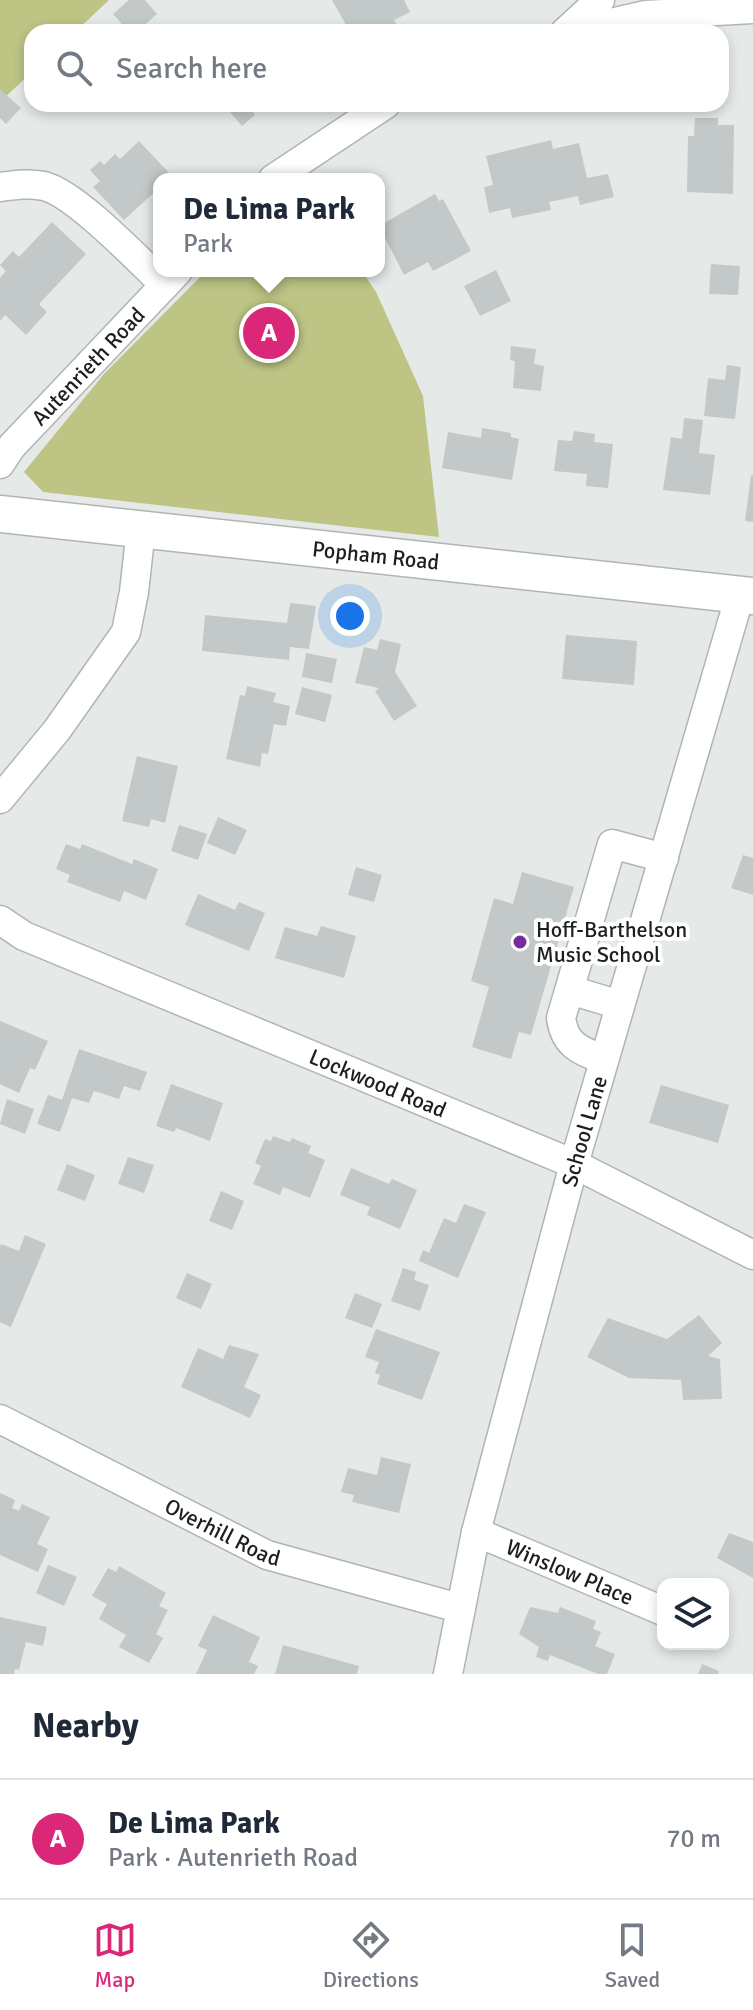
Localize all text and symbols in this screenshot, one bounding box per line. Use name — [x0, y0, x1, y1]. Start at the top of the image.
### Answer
search box — [24, 24, 729, 112]
icon: search — [52, 46, 96, 90]
text: Search here — [116, 50, 267, 87]
popup — [153, 173, 385, 277]
text: De Lima Park — [183, 191, 355, 228]
text: Park — [183, 228, 233, 260]
street label: Autenrieth Road — [26, 302, 151, 431]
pin: A — [243, 303, 295, 363]
street label: Popham Road — [311, 535, 441, 576]
your location — [330, 596, 370, 636]
place label: Hoff-Barthelson Music School — [536, 916, 687, 968]
marker: Hoff-Barthelson Music School — [511, 933, 529, 951]
street label: Lockwood Road — [305, 1043, 450, 1124]
street label: School Lane — [556, 1072, 613, 1190]
street label: Overhill Road — [160, 1492, 283, 1572]
street label: Winslow Place — [502, 1533, 638, 1611]
map controls — [657, 1578, 729, 1650]
button: layers — [657, 1578, 729, 1650]
text: Nearby — [32, 1705, 139, 1747]
text: De Lima Park — [108, 1805, 280, 1842]
text: A — [50, 1823, 66, 1855]
text: 70 m — [666, 1823, 721, 1855]
text: Park · Autenrieth Road — [108, 1842, 358, 1874]
tab: Map — [93, 1918, 137, 1993]
tab: Directions — [323, 1918, 419, 1993]
tab: Saved — [605, 1918, 660, 1993]

